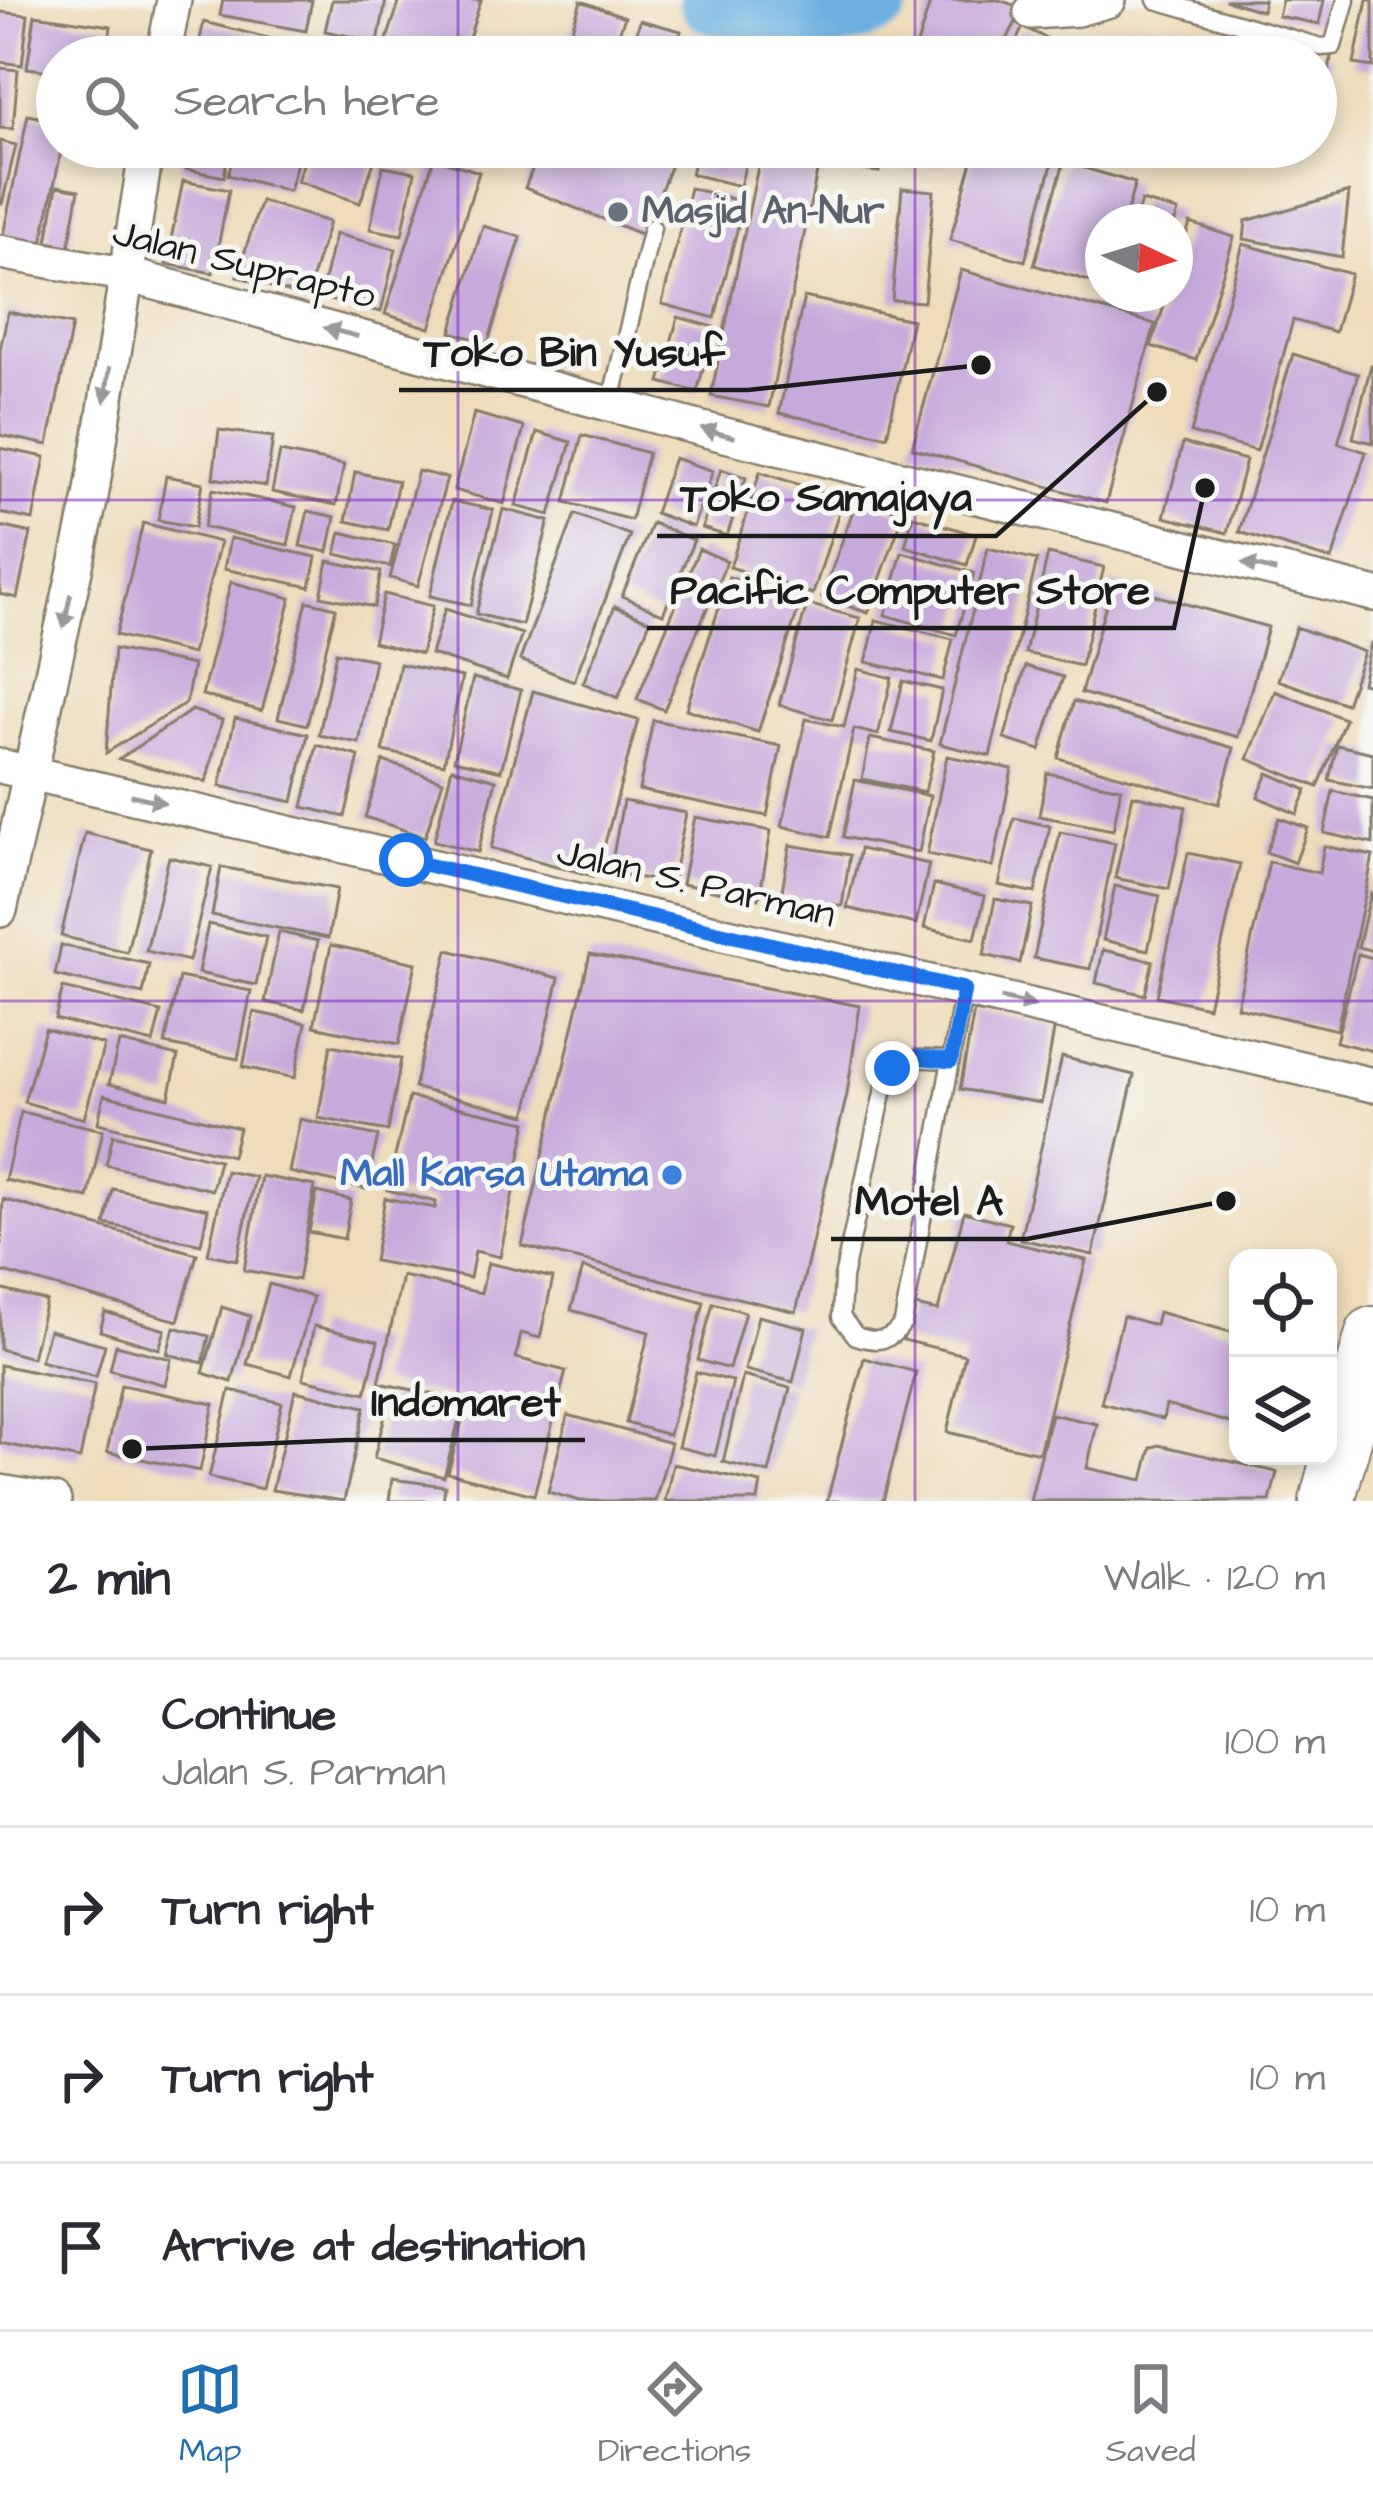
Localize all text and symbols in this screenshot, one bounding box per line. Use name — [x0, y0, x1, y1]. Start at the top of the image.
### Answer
search box — [36, 36, 1337, 168]
icon: search — [78, 69, 144, 135]
text: Search here — [174, 71, 440, 133]
place label: Masjid An-Nur — [642, 185, 885, 239]
marker: Masjid An-Nur — [605, 199, 631, 225]
north arrow — [1085, 204, 1193, 312]
street label: Jalan Suprapto — [107, 206, 381, 324]
callout: Toko Bin Yusuf — [399, 312, 748, 390]
one-way arrow — [322, 322, 359, 341]
text: Toko Bin Yusuf — [422, 325, 726, 383]
one-way arrow — [97, 367, 116, 405]
one-way arrow — [699, 423, 736, 442]
callout: Toko Samajaya — [657, 458, 996, 536]
text: Toko Samajaya — [679, 470, 972, 530]
callout: Pacific Computer Store — [647, 550, 1174, 628]
one-way arrow — [1241, 557, 1278, 576]
text: Pacific Computer Store — [670, 563, 1150, 621]
one-way arrow — [57, 593, 76, 631]
one-way arrow — [129, 791, 167, 810]
street label: Jalan S. Parman — [552, 826, 840, 942]
route start — [379, 833, 433, 887]
one-way arrow — [1000, 993, 1037, 1012]
route end — [865, 1041, 919, 1095]
place label: Mall Karsa Utama — [340, 1148, 648, 1202]
callout: Motel A — [831, 1161, 1027, 1239]
marker: Mall Karsa Utama — [659, 1162, 685, 1188]
text: Motel A — [855, 1174, 1004, 1232]
map controls — [1229, 1249, 1337, 1465]
button: locate — [1229, 1249, 1337, 1357]
button: layers — [1229, 1357, 1337, 1465]
callout: Indomaret — [347, 1362, 585, 1440]
text: Indomaret — [371, 1375, 562, 1433]
text: 2 min — [48, 1544, 171, 1615]
text: Walk · 120 m — [1104, 1552, 1325, 1606]
text: Continue — [162, 1685, 336, 1747]
icon: ahead — [48, 1710, 114, 1776]
text: 100 m — [1225, 1716, 1325, 1770]
text: Jalan S. Parman — [162, 1747, 446, 1801]
icon: right — [48, 1878, 114, 1944]
text: Turn right — [162, 1880, 374, 1942]
text: 10 m — [1249, 1884, 1325, 1938]
icon: right — [48, 2046, 114, 2112]
text: Turn right — [162, 2048, 374, 2110]
text: 10 m — [1249, 2052, 1325, 2106]
icon: arrive — [48, 2214, 114, 2280]
text: Arrive at destination — [162, 2216, 585, 2278]
tab: Map — [177, 2356, 243, 2474]
tab: Directions — [598, 2356, 751, 2474]
tab: Saved — [1106, 2356, 1196, 2474]

